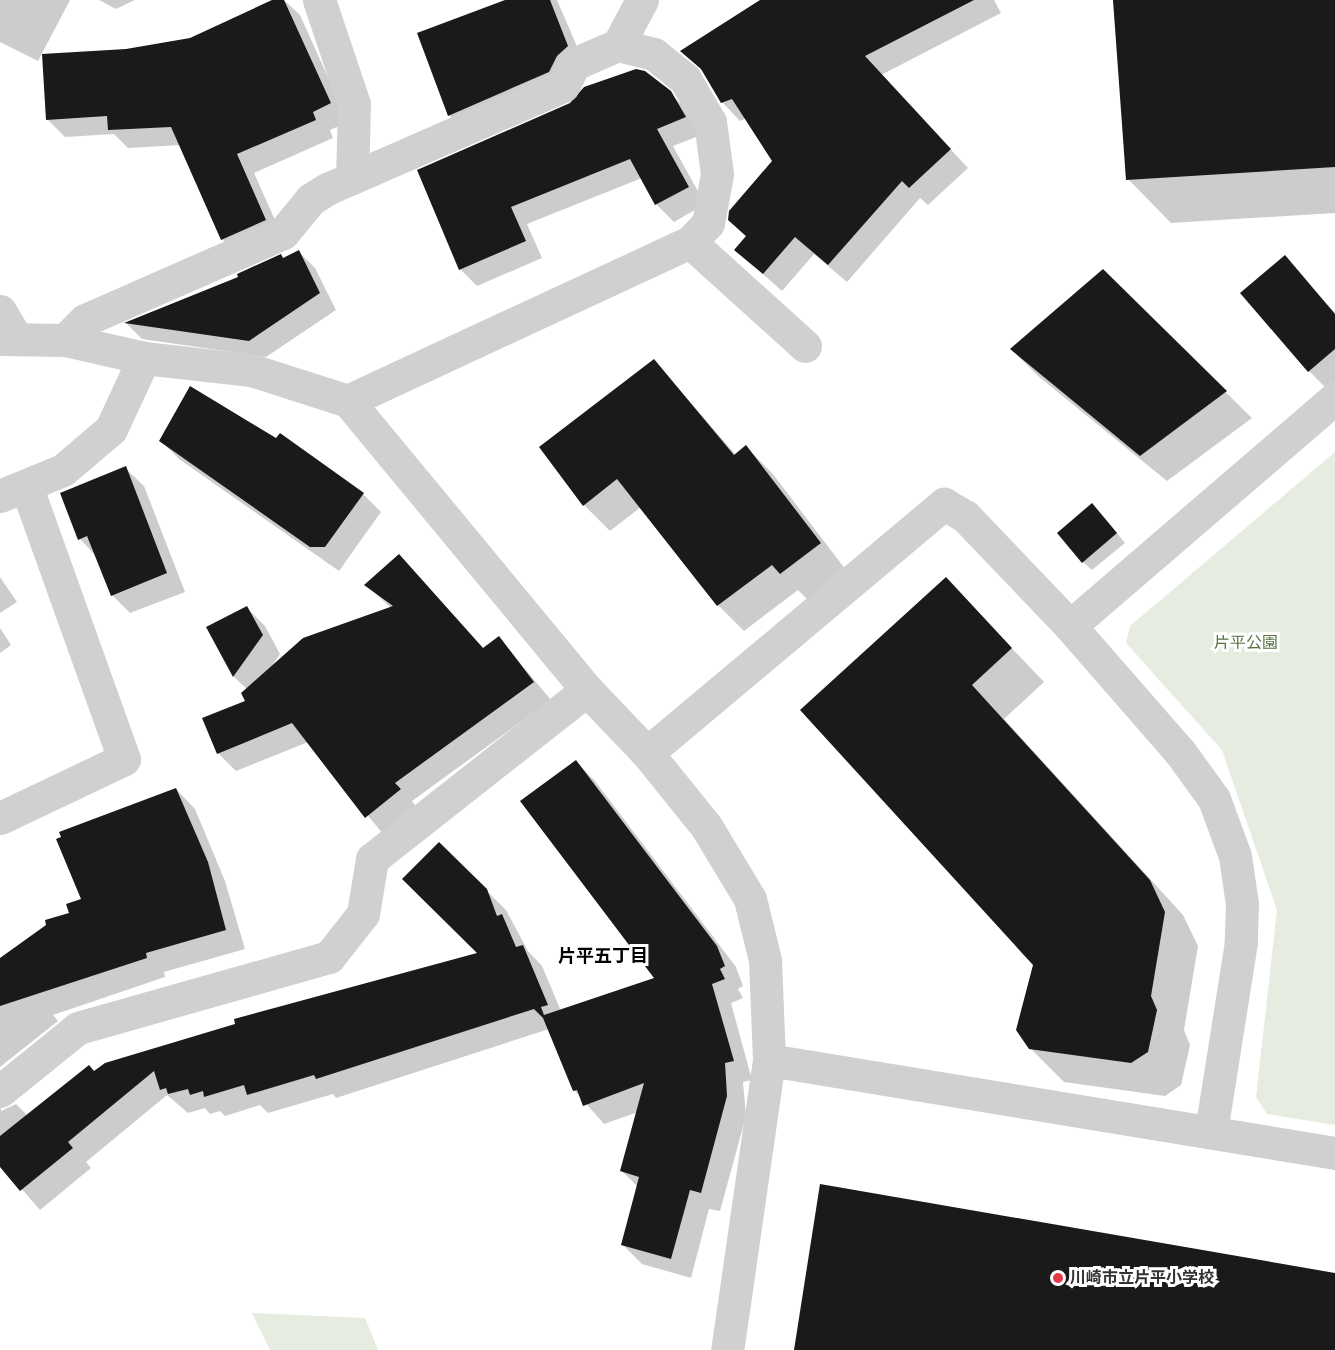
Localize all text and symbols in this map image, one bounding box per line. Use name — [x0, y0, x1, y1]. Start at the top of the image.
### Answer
park label: 片平公園 — [1214, 633, 1278, 653]
district label: 片平五丁目 — [558, 945, 648, 967]
place label: 川崎市立片平小学校 — [1070, 1268, 1214, 1288]
marker: 川崎市立片平小学校 — [1051, 1271, 1065, 1285]

